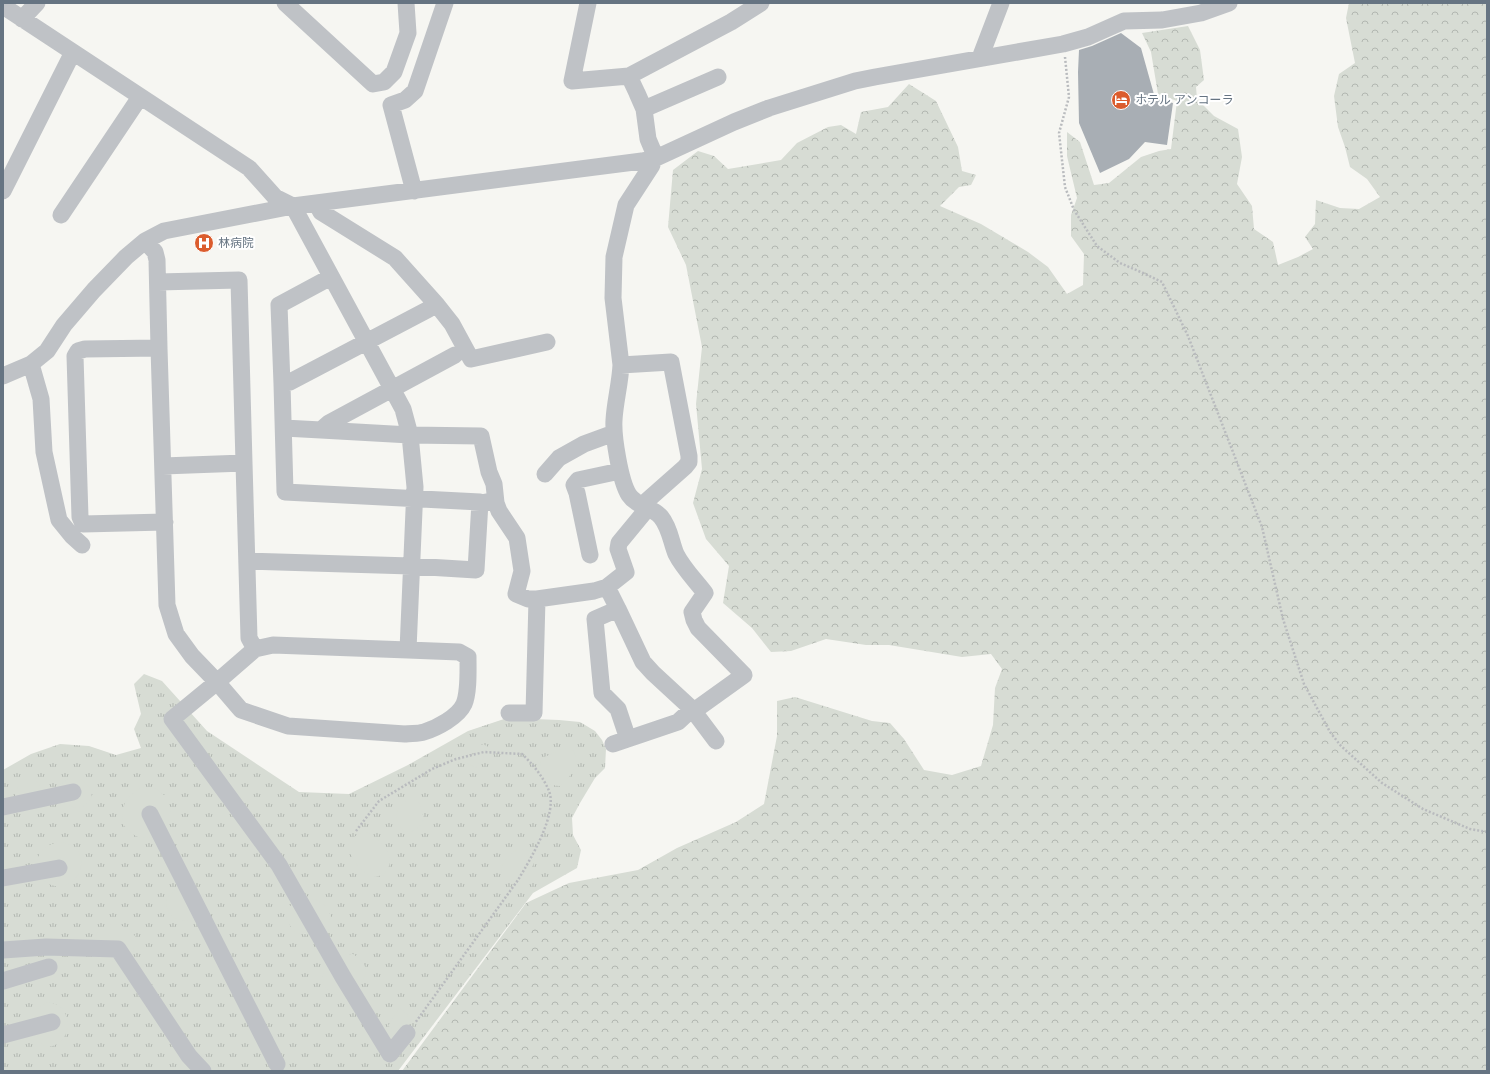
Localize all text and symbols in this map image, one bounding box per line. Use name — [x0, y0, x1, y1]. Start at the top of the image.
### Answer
hotel icon: ホテル アンコーラ — [1110, 89, 1132, 111]
place label: ホテル アンコーラ — [1135, 93, 1233, 107]
hospital icon: 林病院 — [193, 232, 215, 254]
place label: 林病院 — [218, 236, 254, 250]

